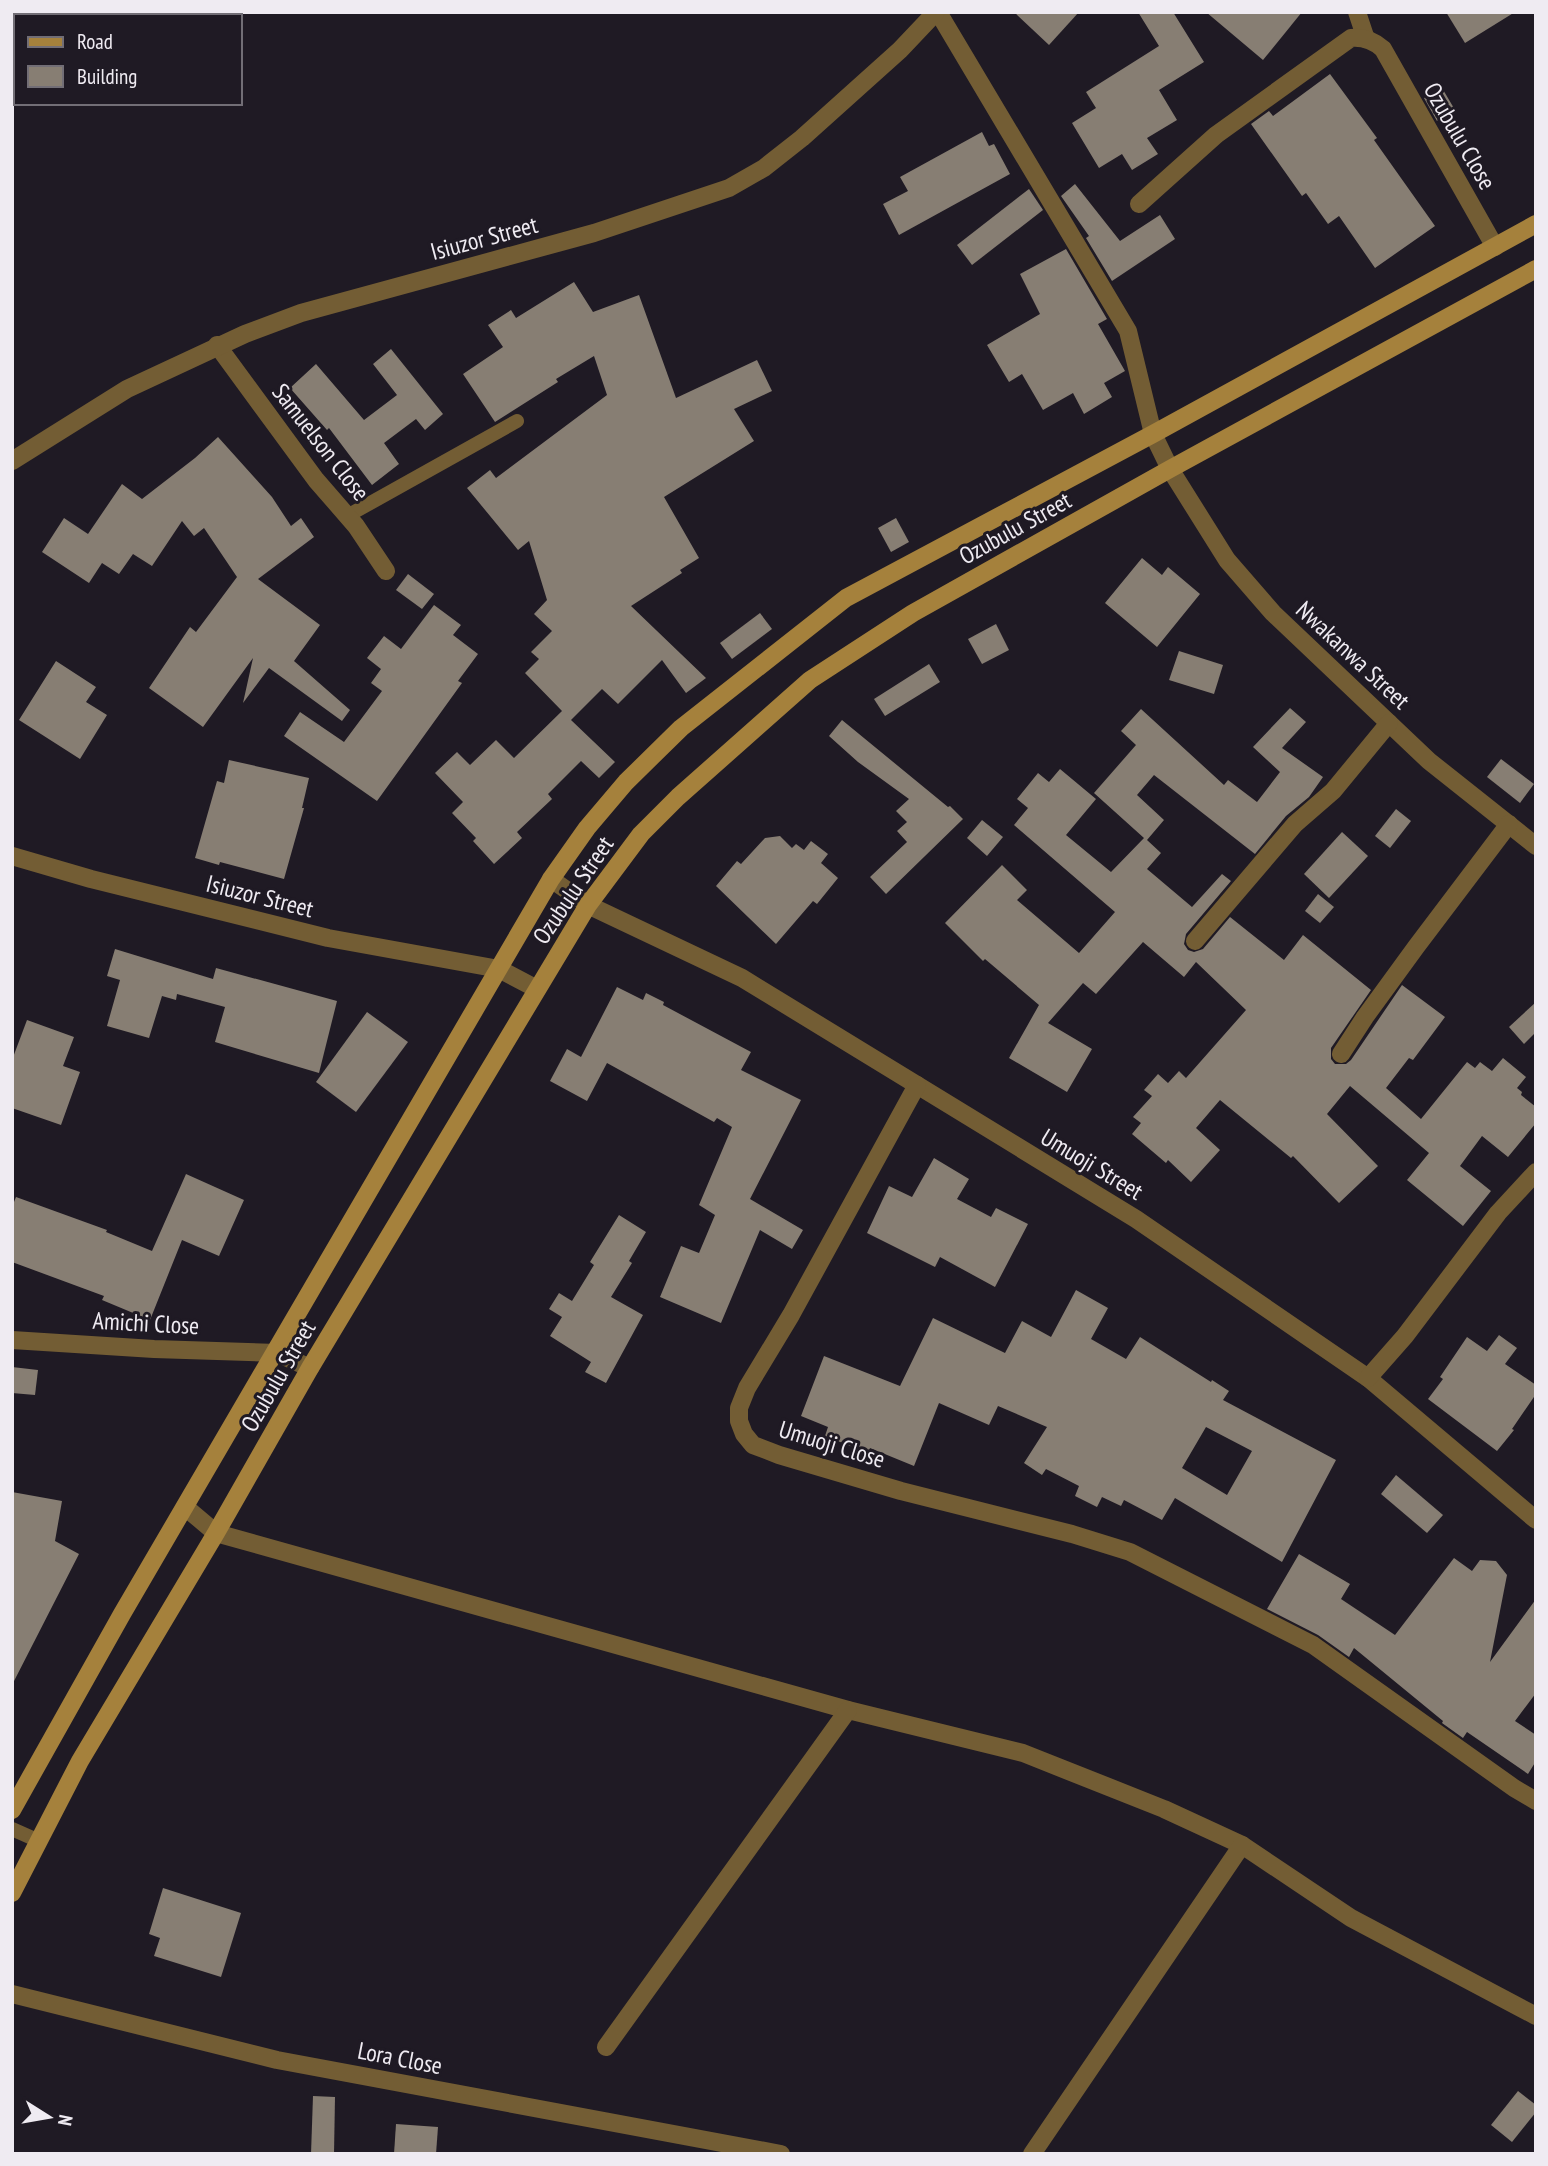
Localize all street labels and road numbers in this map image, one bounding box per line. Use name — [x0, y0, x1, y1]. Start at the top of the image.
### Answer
street label: Ozubulu Close — [1417, 77, 1503, 195]
street label: Isiuzor Street — [427, 209, 541, 267]
street label: Samuelson Close — [266, 377, 376, 507]
street label: Ozubulu Street — [954, 484, 1077, 571]
street label: Nwakanwa Street — [1290, 594, 1417, 716]
street label: Ozubulu Street — [526, 830, 621, 950]
street label: Isiuzor Street — [203, 868, 317, 924]
street label: Umuoji Street — [1035, 1121, 1149, 1207]
street label: Amichi Close — [92, 1305, 200, 1341]
street label: Ozubulu Street — [234, 1314, 322, 1437]
street label: Umuoji Close — [775, 1413, 889, 1475]
street label: Lora Close — [355, 2035, 445, 2081]

